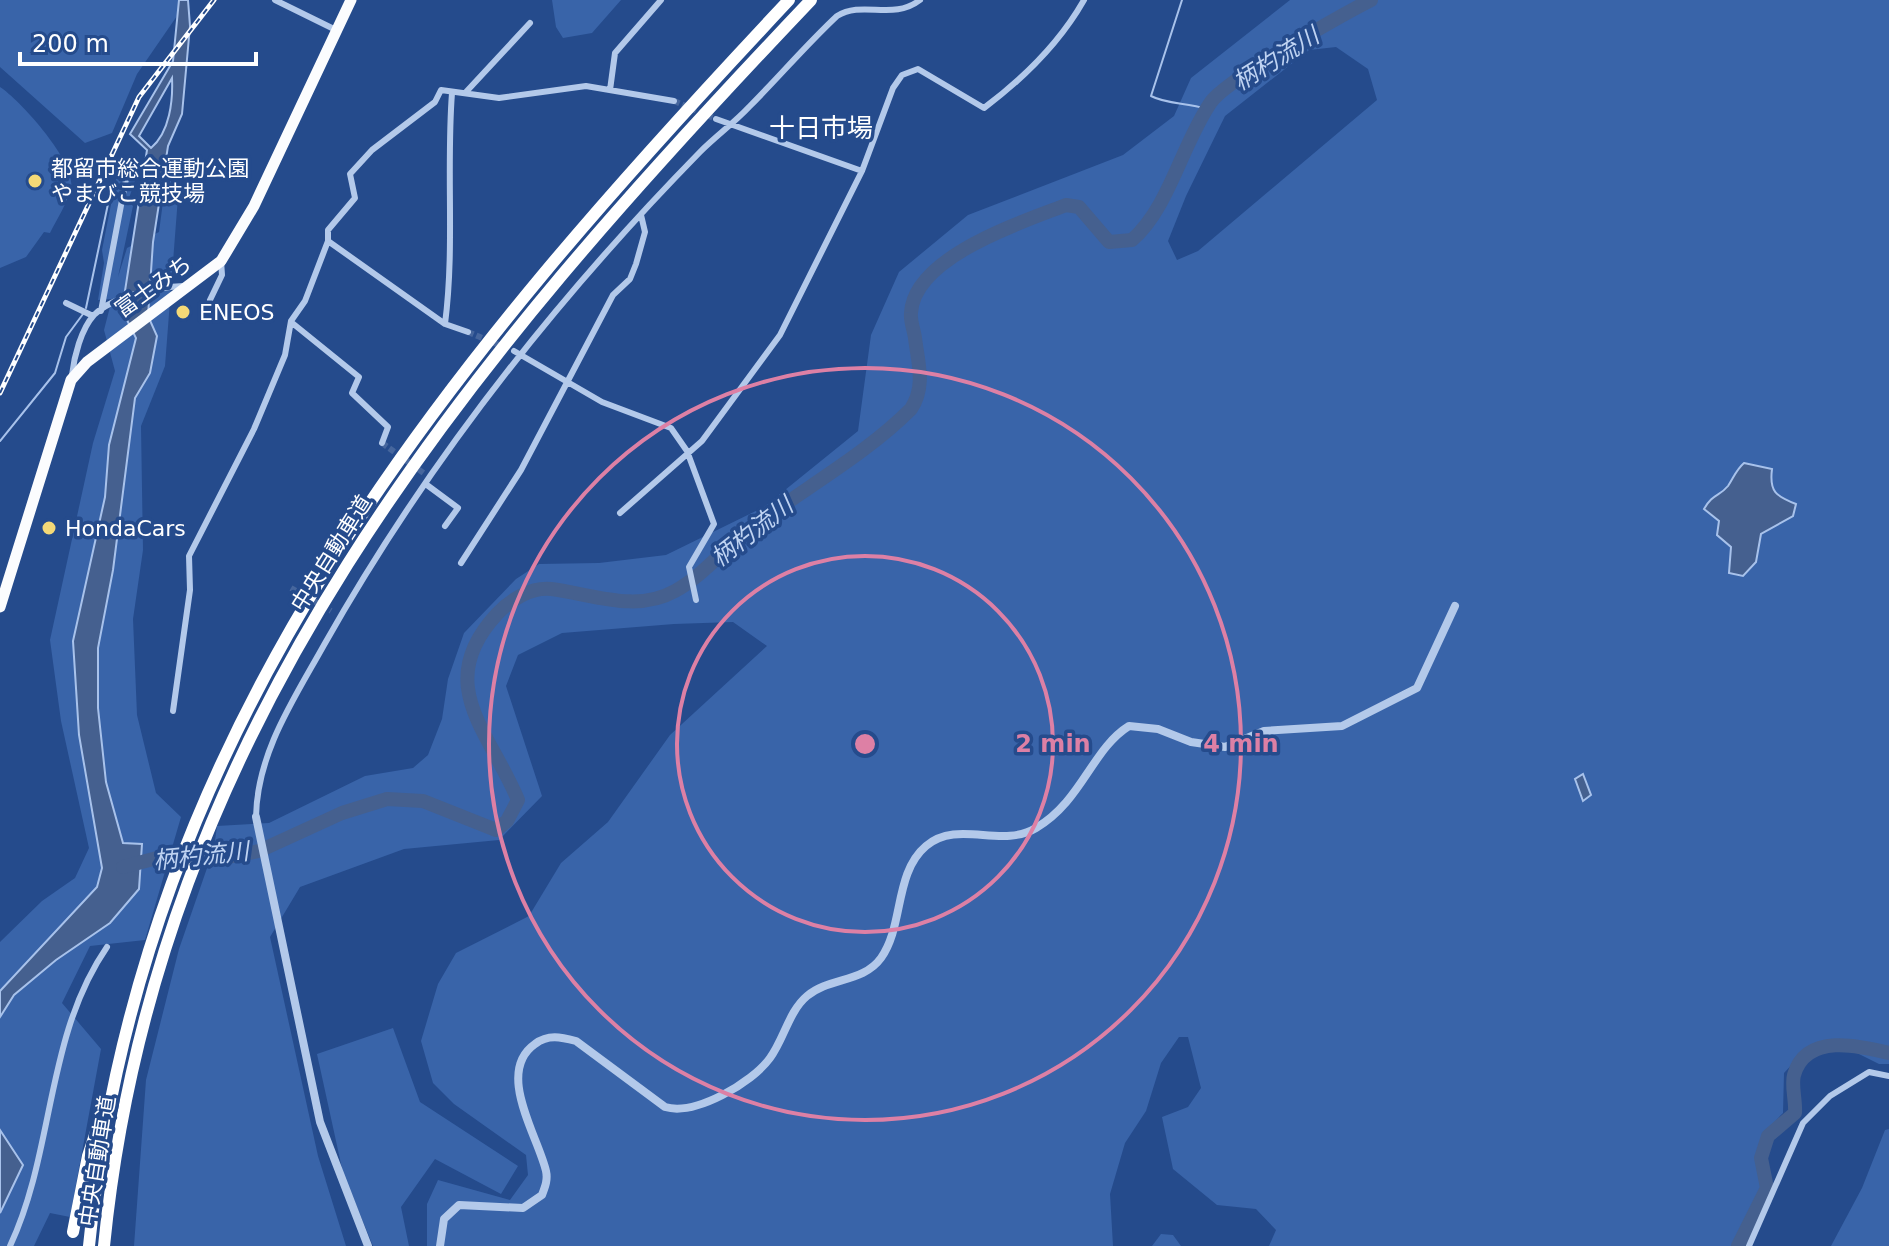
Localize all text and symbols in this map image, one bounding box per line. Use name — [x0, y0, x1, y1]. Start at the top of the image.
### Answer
scale bar — [20, 16, 256, 66]
water label: 柄杓流川 — [1228, 20, 1327, 96]
text: 200 m — [32, 30, 109, 58]
district label: 十日市場 — [769, 113, 873, 143]
place label: 都留市総合運動公園 やまびこ競技場 — [51, 156, 249, 206]
marker: 都留市総合運動公園 やまびこ競技場 — [26, 172, 44, 190]
street label: 富士みち — [110, 250, 196, 322]
place label: ENEOS — [199, 300, 275, 325]
marker: ENEOS — [174, 303, 192, 321]
water label: 柄杓流川 — [706, 490, 801, 573]
street label: 中央自動車道 — [286, 491, 377, 616]
place label: HondaCars — [65, 516, 186, 541]
marker: HondaCars — [40, 519, 58, 537]
centre of rings — [851, 730, 879, 758]
text: 2 min — [1015, 730, 1091, 758]
text: 4 min — [1203, 730, 1279, 758]
water label: 柄杓流川 — [152, 837, 253, 875]
street label: 中央自動車道 — [75, 1094, 120, 1228]

